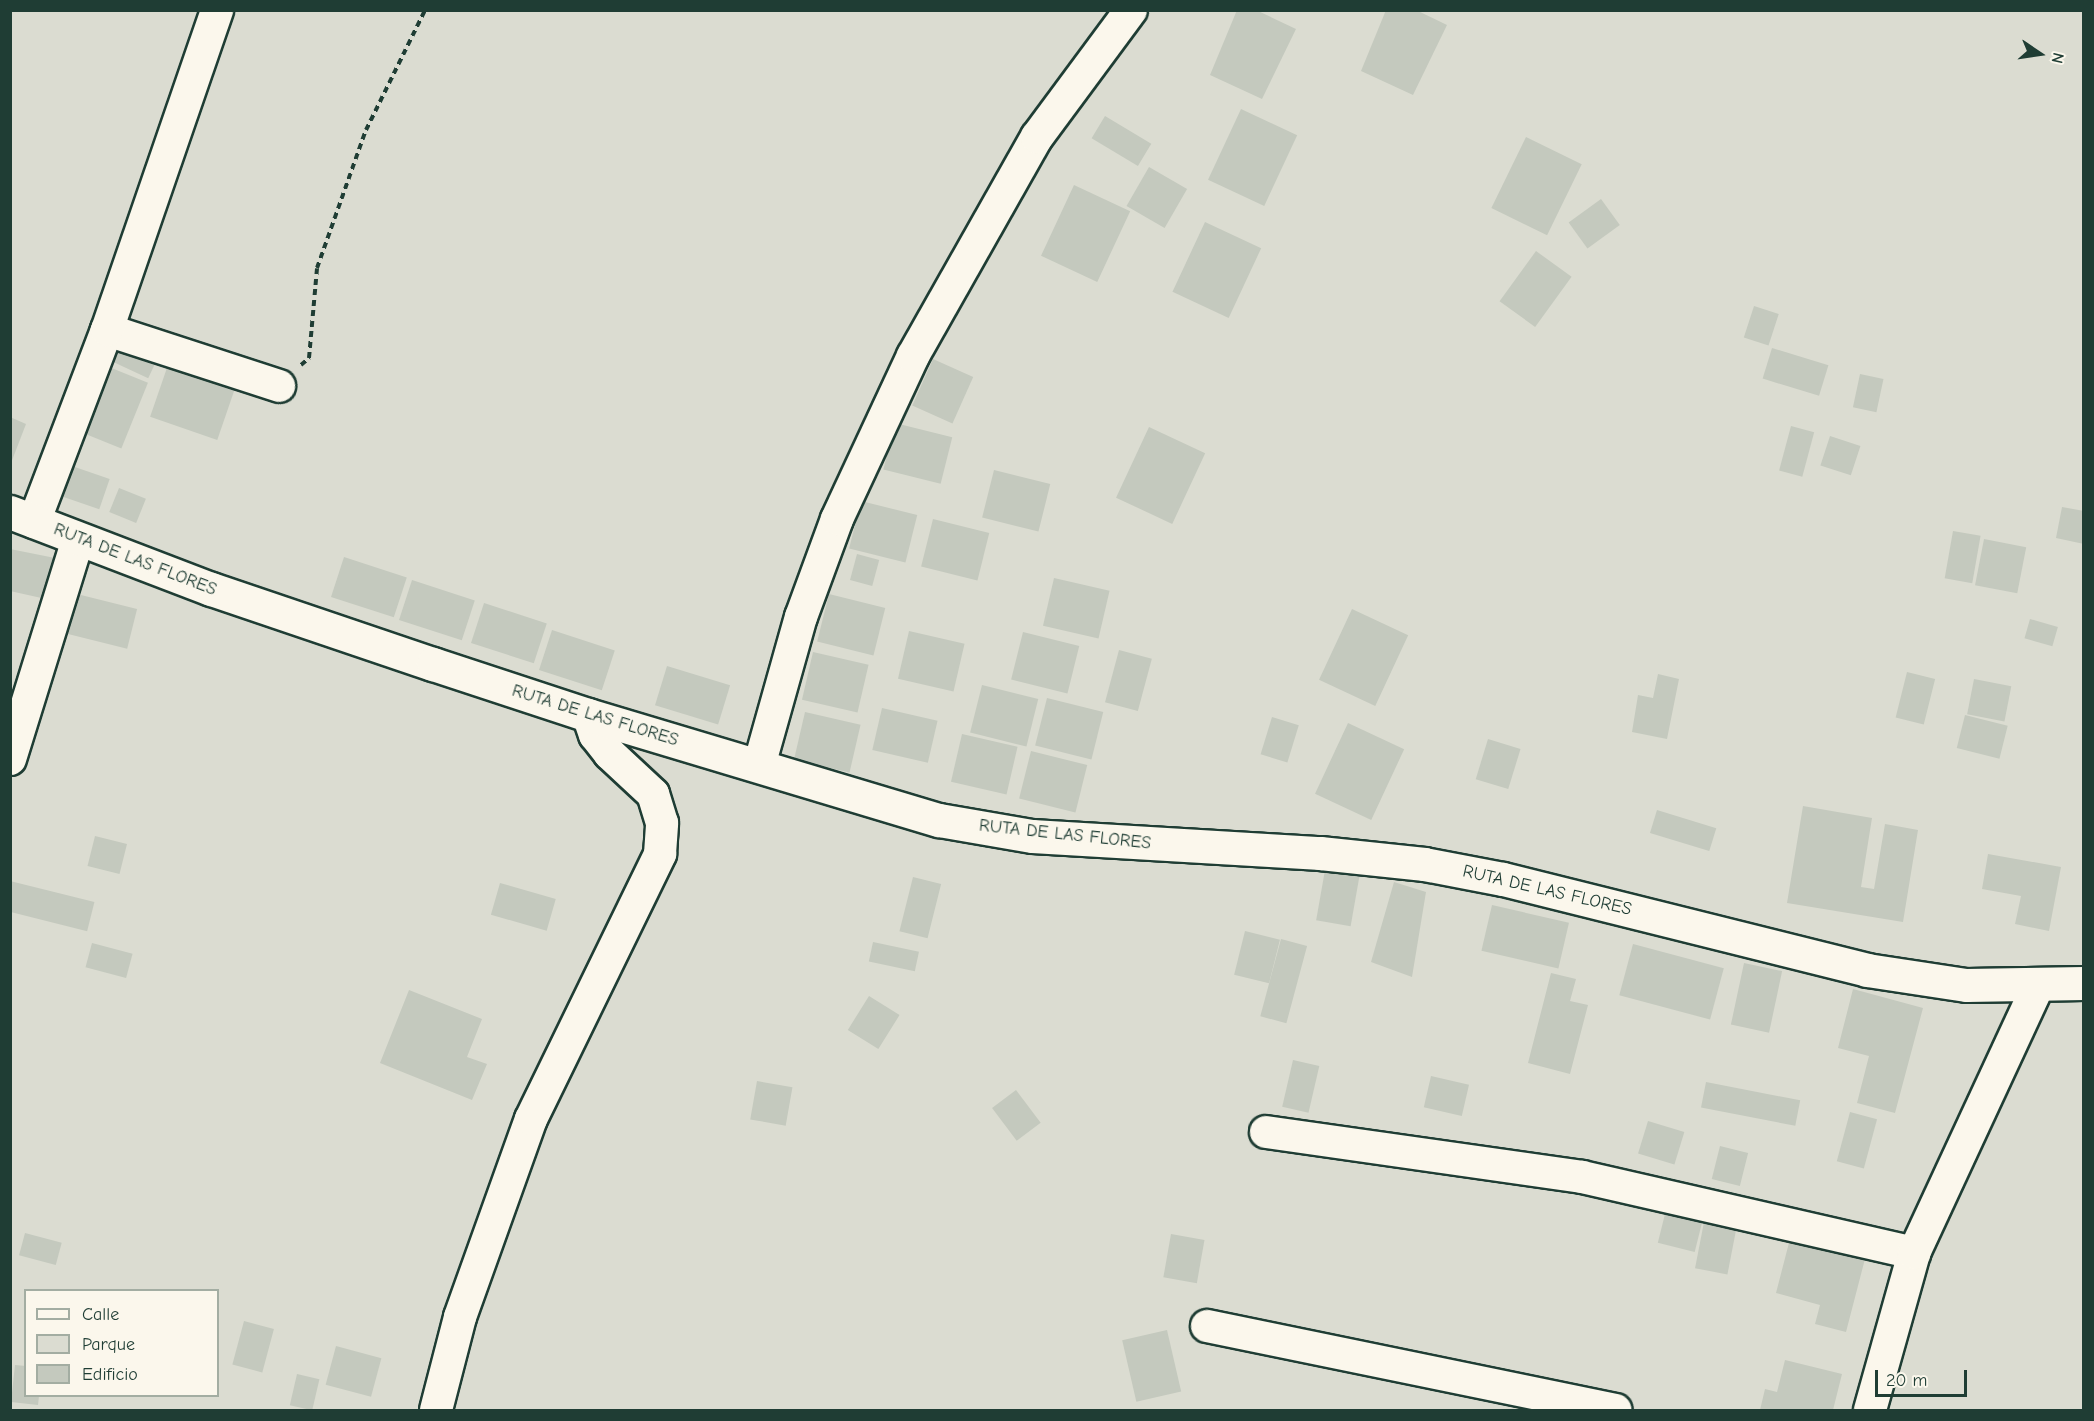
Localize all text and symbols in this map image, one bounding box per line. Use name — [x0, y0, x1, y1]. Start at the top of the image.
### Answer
north arrow — [2010, 24, 2070, 84]
text: N — [2048, 51, 2067, 65]
street label: RUTA DE LAS FLORES — [50, 519, 220, 601]
street label: RUTA DE LAS FLORES — [509, 680, 681, 752]
street label: RUTA DE LAS FLORES — [978, 815, 1152, 855]
street label: RUTA DE LAS FLORES — [1460, 861, 1634, 921]
legend — [24, 1289, 219, 1397]
text: Calle — [82, 1304, 119, 1325]
text: Parque — [82, 1334, 135, 1355]
scale bar — [1878, 1358, 1970, 1396]
text: Edificio — [82, 1364, 138, 1385]
text: 20 m — [1886, 1370, 1927, 1391]

